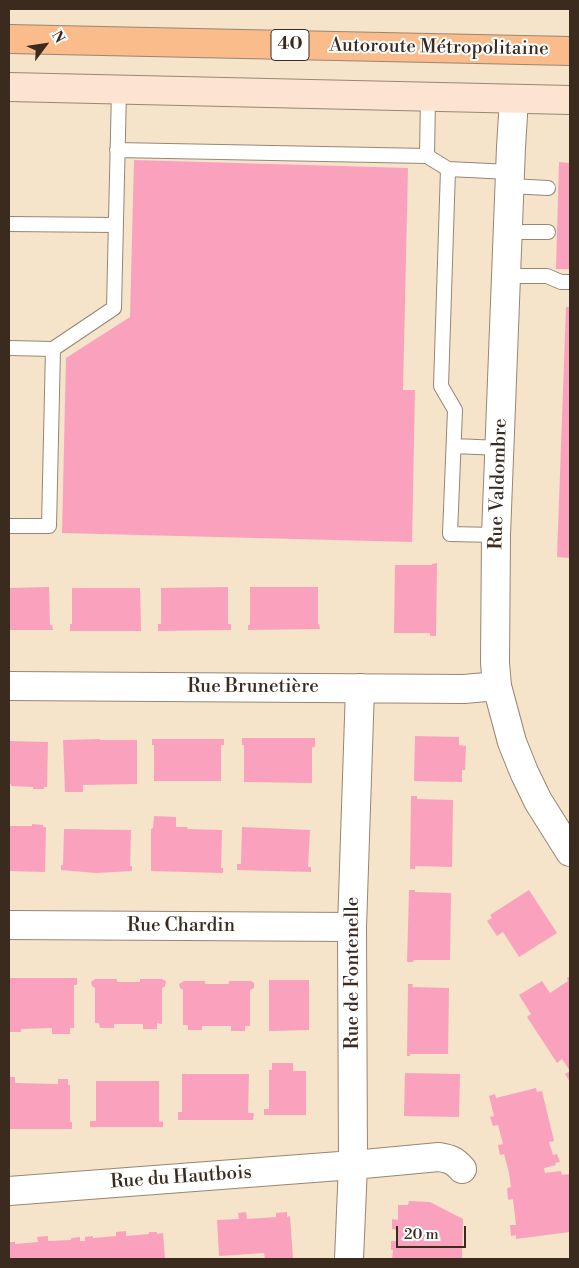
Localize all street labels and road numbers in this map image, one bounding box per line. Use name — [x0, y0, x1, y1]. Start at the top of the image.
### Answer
road number: 40 — [271, 30, 309, 60]
street label: Autoroute Métropolitaine — [329, 35, 549, 61]
street label: Rue Valdombre — [485, 418, 513, 550]
street label: Rue Brunetière — [187, 676, 319, 698]
street label: Rue de Fontenelle — [342, 897, 364, 1049]
street label: Rue Chardin — [127, 915, 235, 937]
street label: Rue du Hautbois — [110, 1162, 252, 1194]

